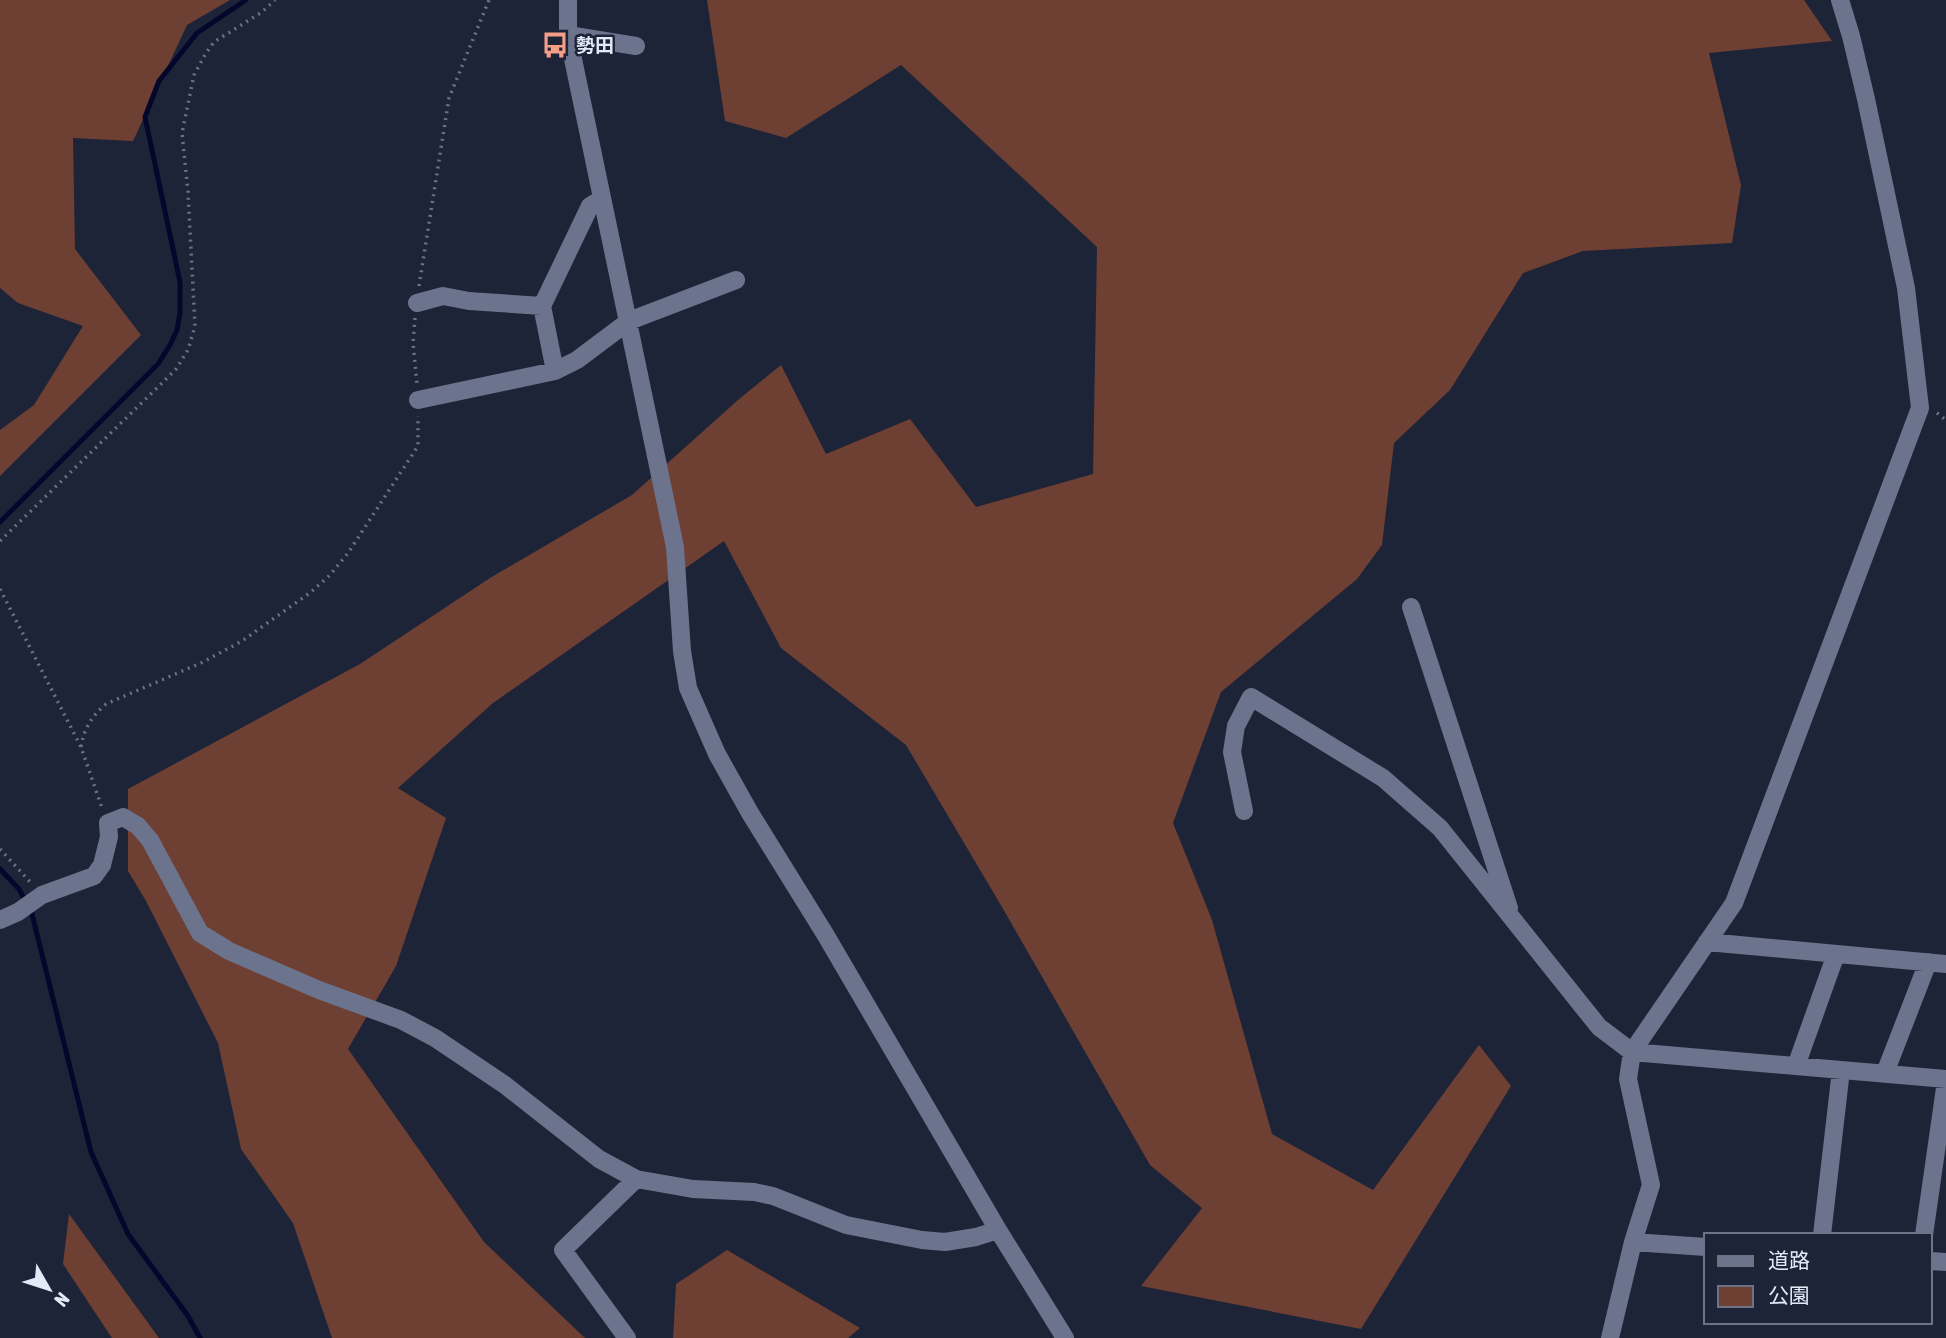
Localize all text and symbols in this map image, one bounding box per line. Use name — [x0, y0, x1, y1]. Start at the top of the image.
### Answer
bus stop icon: 勢田 — [540, 30, 570, 60]
place label: 勢田 — [576, 34, 614, 56]
legend — [1704, 1233, 1932, 1324]
text: 道路 — [1768, 1248, 1810, 1272]
north arrow — [14, 1254, 84, 1324]
text: 公園 — [1768, 1283, 1810, 1307]
text: N — [50, 1288, 74, 1311]

